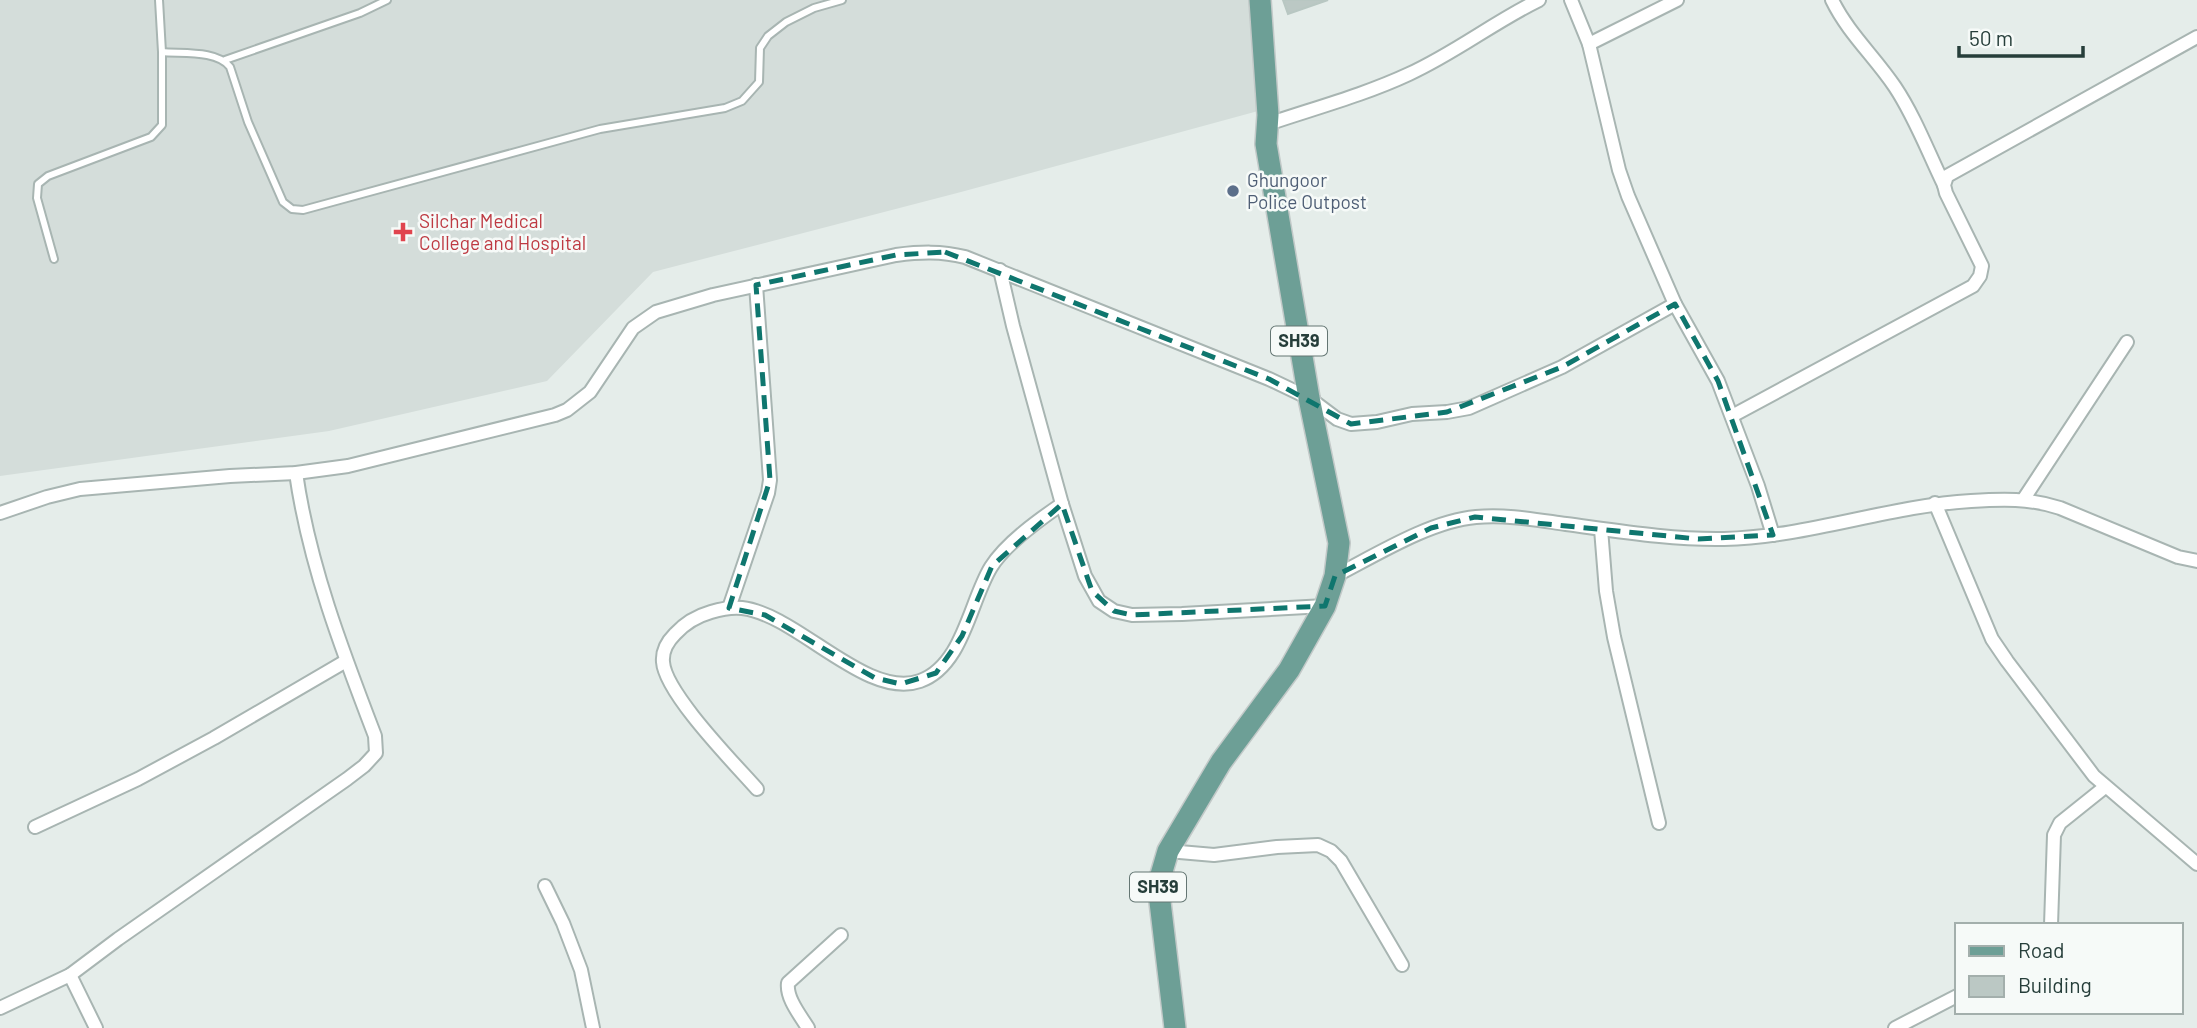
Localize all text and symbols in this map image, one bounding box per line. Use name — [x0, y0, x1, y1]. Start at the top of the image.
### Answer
scale bar — [1959, 14, 2083, 58]
text: 50 m — [1969, 25, 2013, 50]
place label: Ghungoor Police Outpost — [1247, 168, 1367, 213]
marker: Ghungoor Police Outpost — [1225, 183, 1241, 199]
place label: Silchar Medical College and Hospital — [419, 209, 586, 254]
marker: Silchar Medical College and Hospital — [393, 222, 413, 242]
road number: SH39 — [1271, 326, 1327, 356]
road number: SH39 — [1130, 872, 1186, 902]
legend — [1955, 923, 2183, 1014]
text: Road — [2018, 937, 2064, 962]
text: Building — [2018, 972, 2092, 997]

